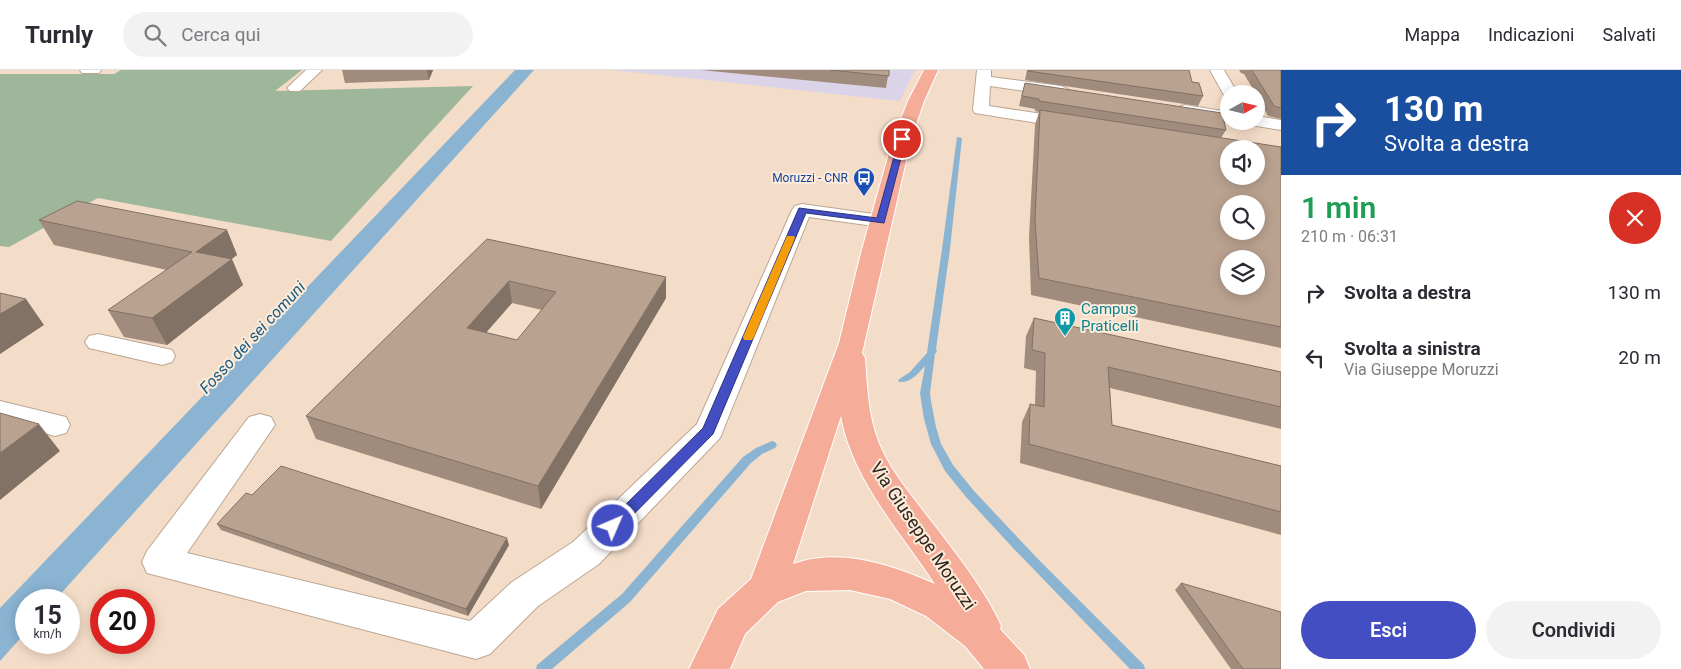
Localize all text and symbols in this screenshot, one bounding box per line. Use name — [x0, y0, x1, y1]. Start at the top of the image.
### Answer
search box — [123, 12, 473, 57]
text: Turnly — [25, 21, 93, 49]
icon: search — [141, 21, 169, 49]
text: Cerca qui — [181, 23, 261, 46]
text: Mappa — [1405, 24, 1460, 45]
text: Indicazioni — [1488, 24, 1575, 45]
text: Salvati — [1603, 24, 1656, 45]
north arrow — [1220, 85, 1265, 130]
map controls — [1220, 85, 1265, 295]
text: 130 m — [1384, 89, 1483, 130]
icon: right — [1301, 90, 1366, 155]
pin — [881, 118, 923, 160]
icon: arrive — [888, 125, 916, 153]
text: Svolta a destra — [1384, 131, 1529, 156]
button: sound — [1220, 140, 1265, 185]
bus stop icon: Moruzzi - CNR — [852, 166, 876, 197]
place label: Moruzzi - CNR — [772, 171, 849, 185]
text: 1 min — [1301, 190, 1376, 225]
button: close — [1609, 192, 1661, 244]
button: search — [1220, 195, 1265, 240]
text: 210 m · 06:31 — [1301, 227, 1398, 246]
button: layers — [1220, 250, 1265, 295]
water label: Fosso dei sei comuni — [196, 277, 309, 397]
icon: right — [1301, 279, 1329, 307]
text: Svolta a destra — [1344, 281, 1471, 304]
text: 130 m — [1608, 281, 1661, 304]
place label: Campus Praticelli — [1081, 300, 1139, 335]
building icon: Campus Praticelli — [1053, 306, 1077, 337]
text: Svolta a sinistra — [1344, 337, 1481, 360]
icon: left — [1301, 344, 1329, 372]
text: 20 m — [1618, 346, 1661, 369]
text: Via Giuseppe Moruzzi — [1344, 360, 1499, 379]
street label: Via Giuseppe Moruzzi — [866, 458, 981, 614]
position arrow — [586, 499, 638, 551]
speed limit sign: 20 — [90, 589, 155, 654]
text: 15 — [33, 601, 62, 630]
button: Esci — [1301, 601, 1476, 659]
button: Condividi — [1486, 601, 1661, 659]
text: km/h — [33, 627, 62, 641]

